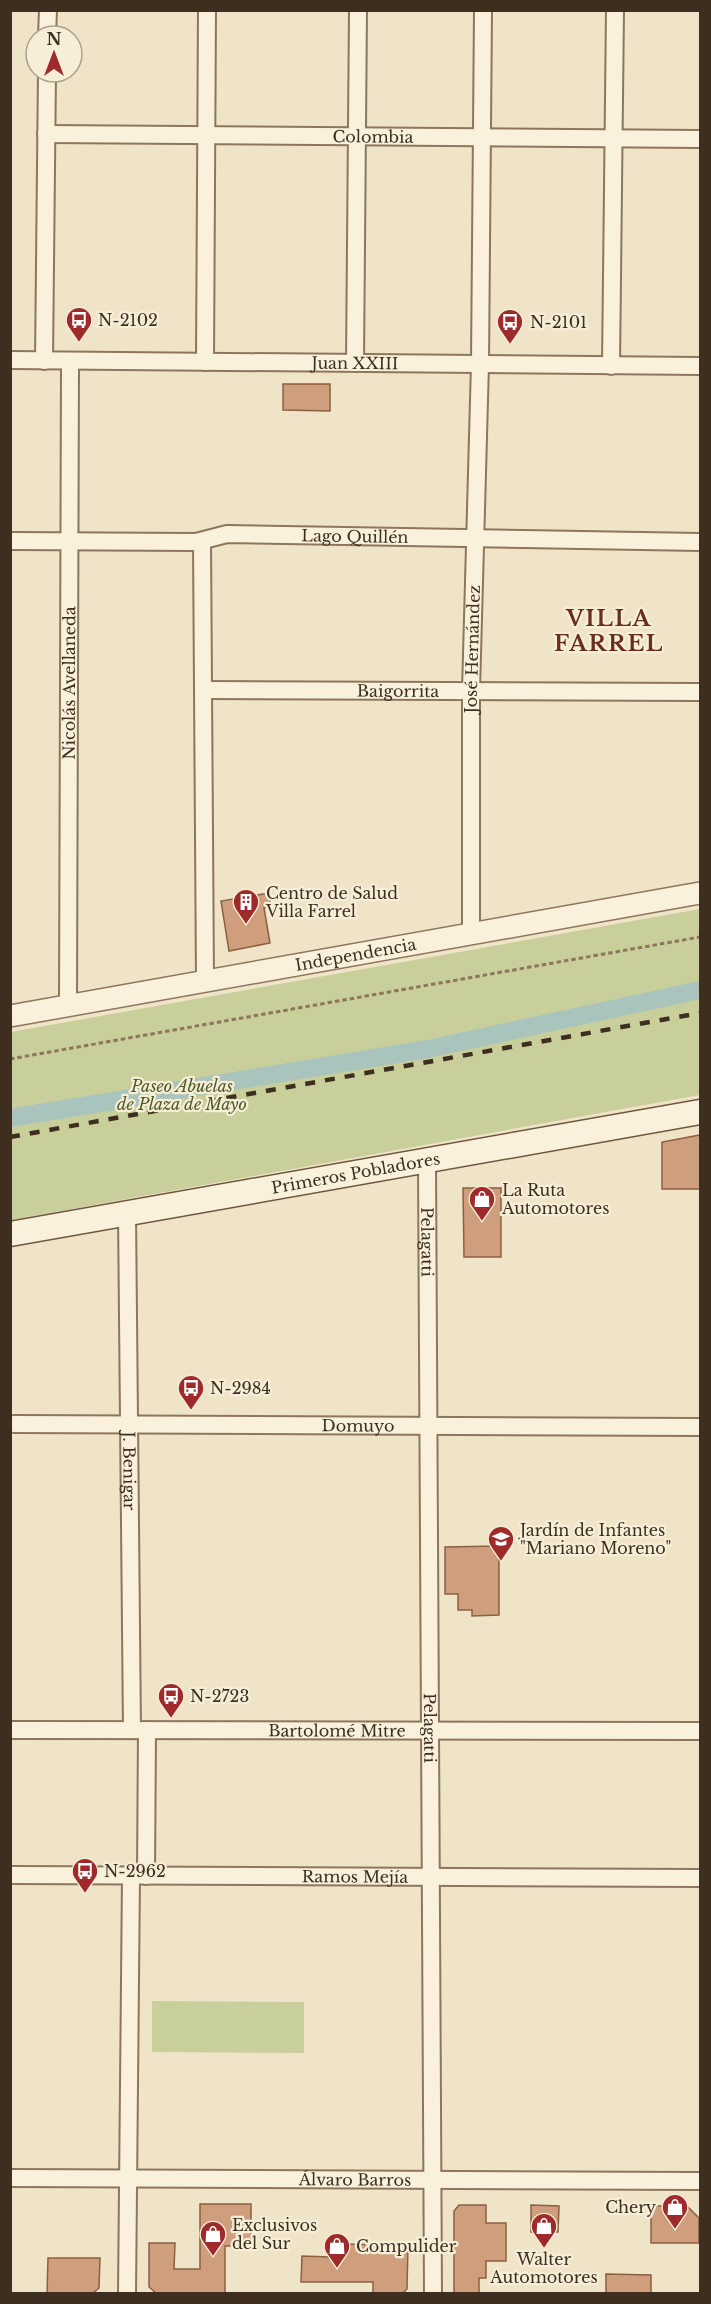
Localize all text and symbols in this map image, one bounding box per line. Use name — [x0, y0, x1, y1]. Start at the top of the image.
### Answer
north arrow — [24, 24, 84, 84]
text: N — [46, 29, 62, 49]
street label: Colombia — [332, 126, 414, 147]
bus stop icon: N-2102 — [64, 305, 94, 343]
bus stop icon: N-2101 — [495, 307, 525, 345]
place label: N-2102 — [98, 310, 158, 330]
place label: N-2101 — [530, 312, 587, 332]
street label: Juan XXIII — [309, 353, 399, 373]
street label: Lago Quillén — [301, 525, 409, 547]
street label: José Hernández — [461, 584, 484, 715]
district label: VILLA FARREL — [554, 605, 664, 657]
street label: Nicolás Avellaneda — [59, 606, 79, 760]
street label: Baigorrita — [357, 681, 439, 701]
place label: Centro de Salud Villa Farrel — [265, 883, 398, 921]
building icon: Centro de Salud Villa Farrel — [231, 887, 261, 925]
street label: Independencia — [293, 934, 418, 975]
park label: Paseo Abuelas de Plaza de Mayo — [117, 1076, 247, 1114]
street label: Primeros Pobladores — [270, 1148, 442, 1198]
place label: La Ruta Automotores — [501, 1180, 609, 1218]
shop icon: La Ruta Automotores — [467, 1184, 497, 1222]
street label: Pelagatti — [417, 1207, 438, 1277]
bus stop icon: N-2984 — [176, 1373, 206, 1411]
place label: N-2984 — [210, 1378, 271, 1398]
street label: Domuyo — [322, 1415, 394, 1436]
street label: J. Benigar — [119, 1429, 140, 1511]
place label: Jardín de Infantes "Mariano Moreno" — [518, 1520, 671, 1558]
school or university icon: Jardín de Infantes "Mariano Moreno" — [486, 1524, 516, 1562]
bus stop icon: N-2723 — [156, 1681, 186, 1719]
place label: N-2723 — [190, 1686, 249, 1706]
street label: Pelagatti — [420, 1693, 440, 1763]
street label: Bartolomé Mitre — [268, 1720, 406, 1741]
bus stop icon: N-2962 — [70, 1856, 100, 1894]
place label: N-2962 — [104, 1861, 166, 1881]
street label: Ramos Mejía — [302, 1866, 408, 1887]
street label: Álvaro Barros — [298, 2169, 411, 2190]
shop icon: Chery — [660, 2192, 690, 2230]
place label: Chery — [605, 2197, 657, 2217]
shop icon: Walter Automotores — [529, 2211, 559, 2249]
place label: Exclusivos del Sur — [232, 2215, 317, 2253]
shop icon: Exclusivos del Sur — [198, 2219, 228, 2257]
shop icon: Compulider — [322, 2231, 352, 2269]
place label: Compulider — [356, 2236, 457, 2256]
place label: Walter Automotores — [489, 2249, 598, 2287]

